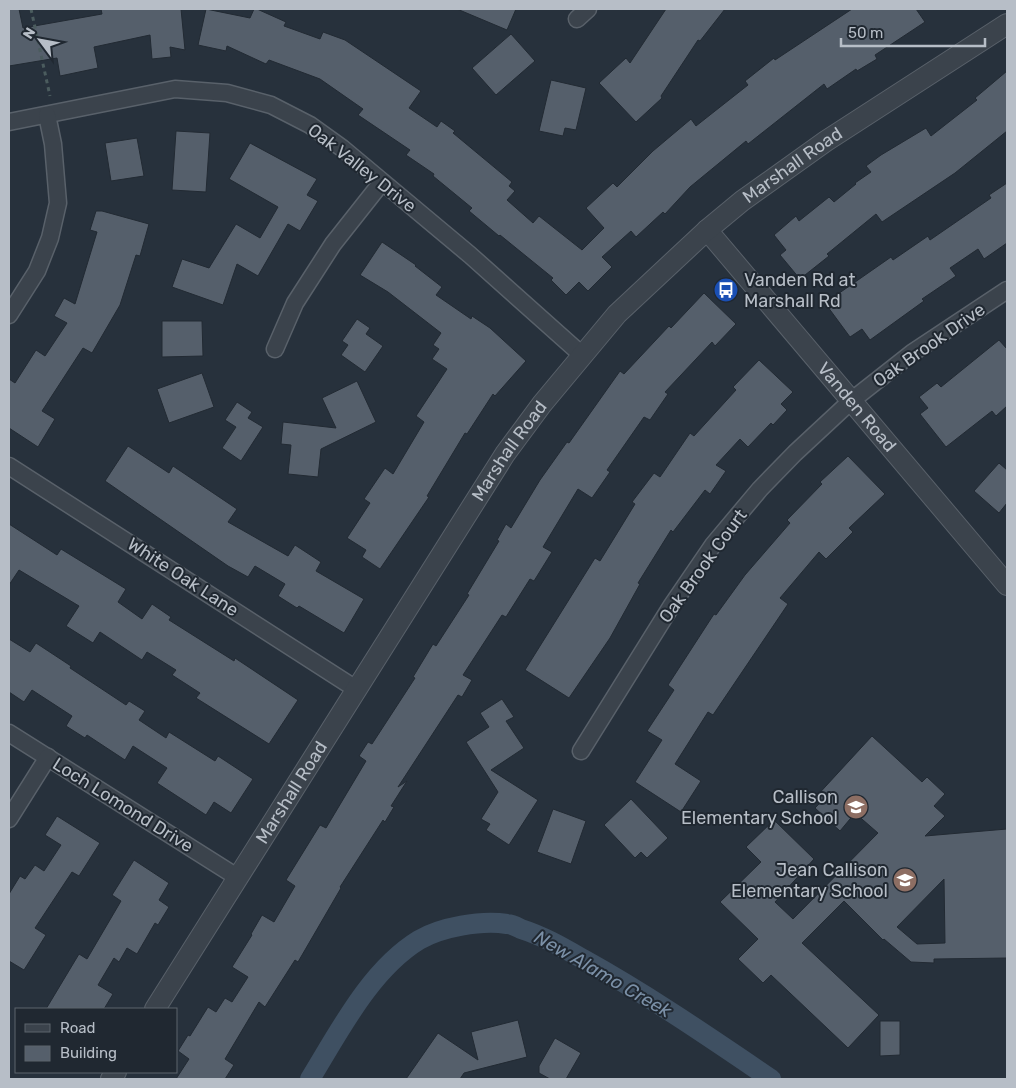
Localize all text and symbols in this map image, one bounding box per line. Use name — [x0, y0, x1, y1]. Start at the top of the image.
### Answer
north arrow — [15, 15, 65, 65]
scale bar — [841, 15, 985, 47]
text: 50 m — [848, 24, 883, 42]
text: N — [20, 25, 39, 42]
street label: Oak Valley Drive — [303, 119, 421, 217]
street label: Marshall Road — [738, 122, 846, 208]
place label: Vanden Rd at Marshall Rd — [744, 269, 855, 312]
bus stop icon: Vanden Rd at Marshall Rd — [713, 277, 739, 303]
street label: Oak Brook Drive — [869, 298, 989, 392]
street label: Vanden Road — [813, 358, 901, 456]
street label: Marshall Road — [467, 397, 552, 505]
street label: Oak Brook Court — [654, 505, 752, 627]
street label: White Oak Lane — [123, 533, 243, 621]
street label: Marshall Road — [251, 737, 332, 848]
street label: Loch Lomond Drive — [49, 753, 197, 857]
place label: Callison Elementary School — [681, 786, 838, 829]
school or university icon: Callison Elementary School — [843, 794, 869, 820]
place label: Jean Callison Elementary School — [731, 859, 888, 902]
school or university icon: Jean Callison Elementary School — [892, 867, 918, 893]
water label: New Alamo Creek — [530, 925, 676, 1023]
legend — [15, 1008, 178, 1073]
text: Road — [60, 1019, 96, 1037]
text: Building — [60, 1044, 117, 1062]

